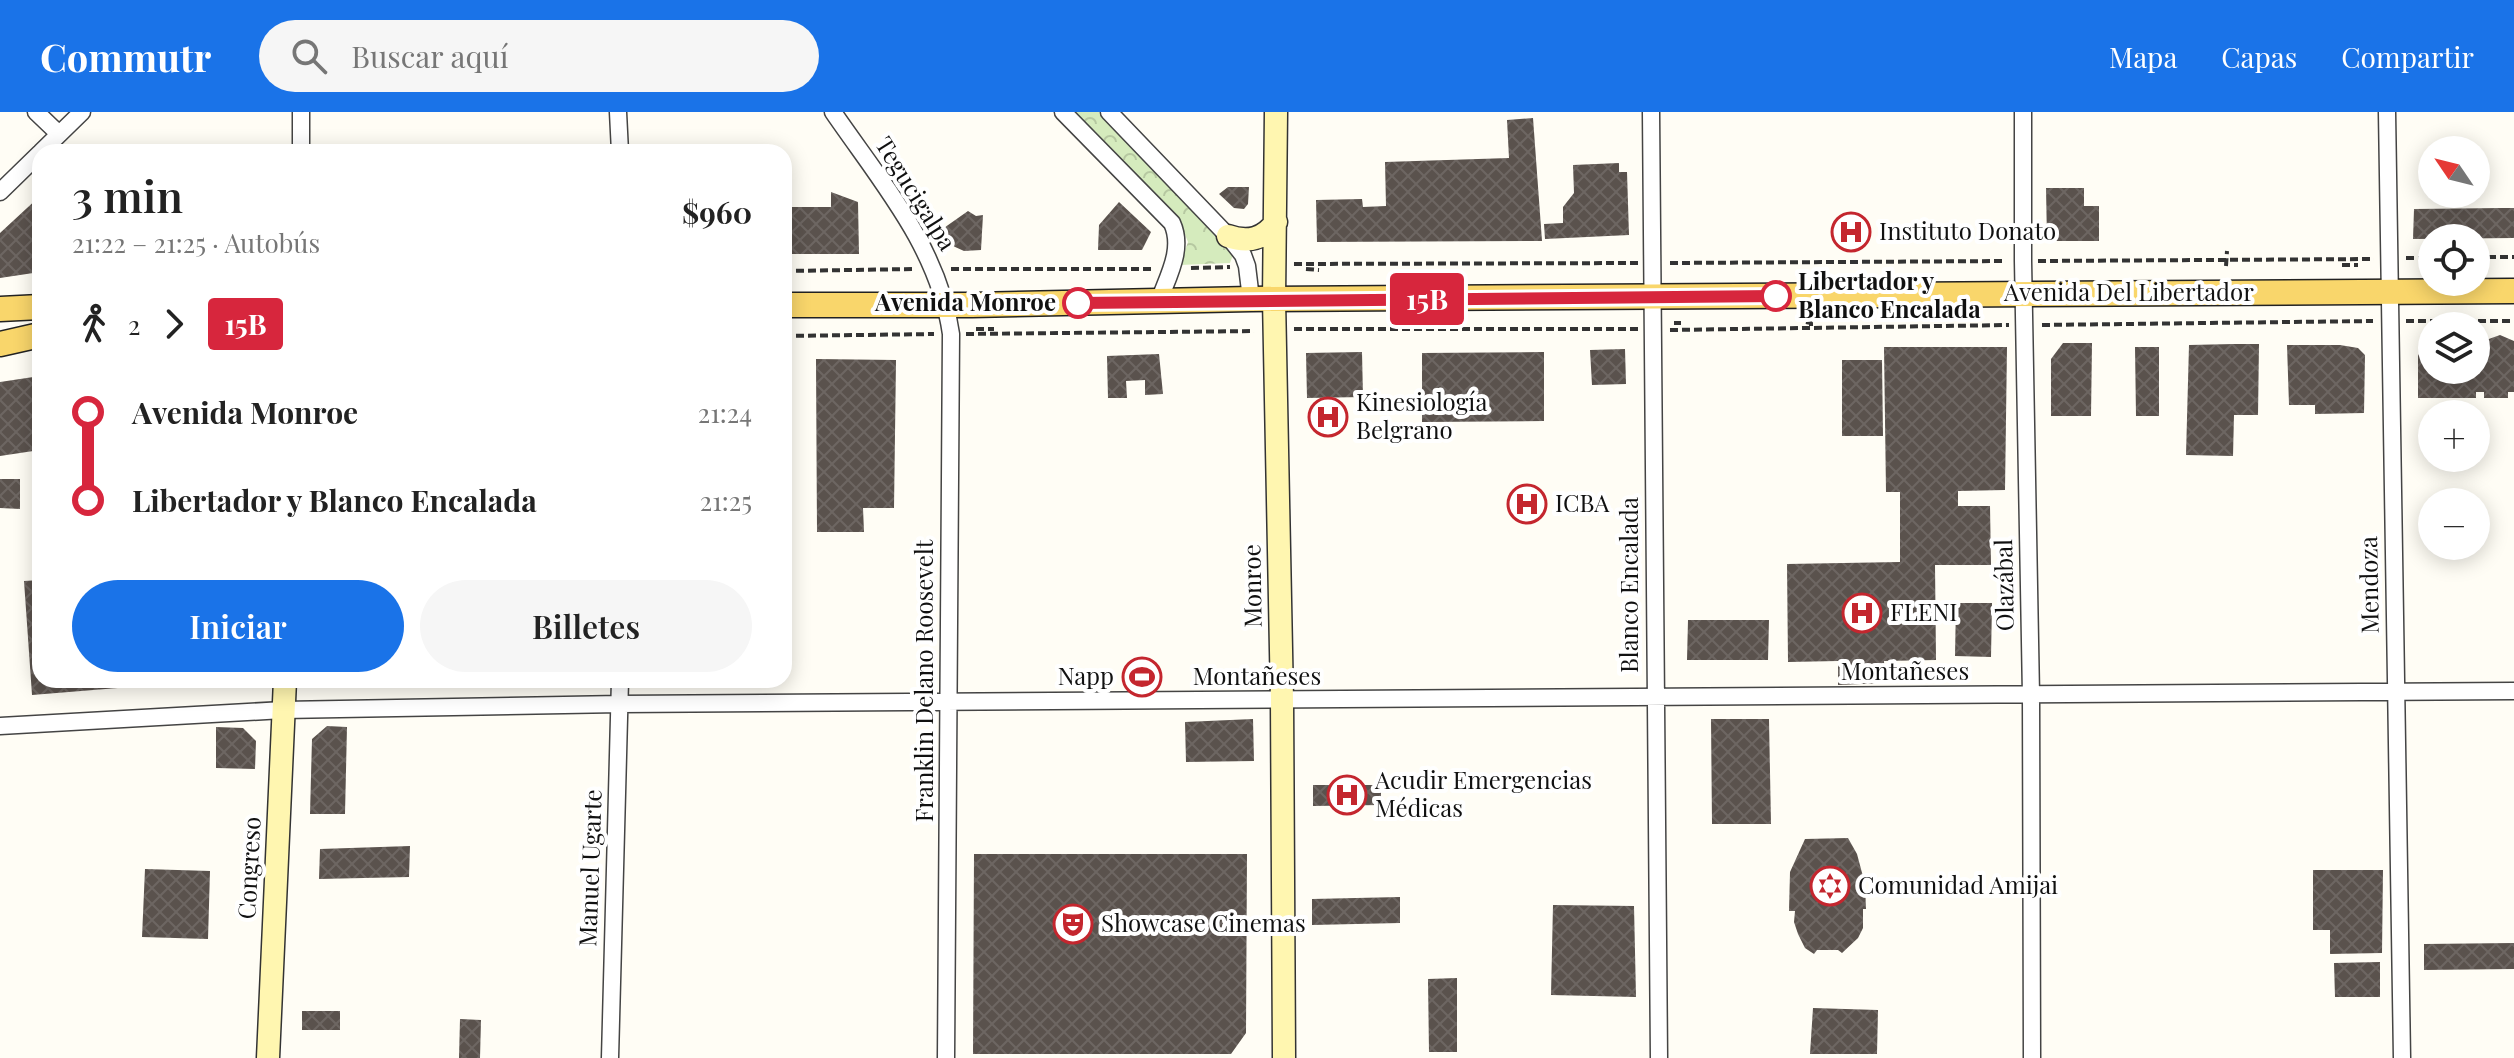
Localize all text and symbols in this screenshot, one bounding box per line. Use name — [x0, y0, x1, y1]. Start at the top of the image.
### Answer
search box — [259, 20, 819, 92]
text: Commutr — [40, 31, 211, 82]
icon: search — [287, 34, 331, 78]
text: Buscar aquí — [351, 36, 509, 76]
text: Mapa — [2109, 38, 2177, 75]
text: Capas — [2221, 38, 2297, 75]
text: Compartir — [2341, 38, 2474, 75]
street label: Tegucigalpa — [869, 130, 964, 256]
north arrow — [2418, 136, 2490, 208]
map controls — [2418, 136, 2490, 560]
text: 3 min — [72, 165, 183, 224]
text: $960 — [682, 192, 752, 232]
hospital icon: Instituto Donato — [1830, 211, 1872, 253]
place label: Instituto Donato — [1879, 214, 2056, 246]
button: locate — [2418, 224, 2490, 296]
text: 21:22 – 21:25 · Autobús — [72, 225, 320, 260]
place label: Libertador y Blanco Encalada — [1798, 264, 1981, 324]
line badge: 15B — [1381, 273, 1473, 325]
street label: Avenida Del Libertador — [2003, 275, 2254, 307]
text: 15B — [1406, 280, 1448, 317]
marker: Libertador y Blanco Encalada — [1761, 281, 1791, 311]
place label: Avenida Monroe — [874, 285, 1056, 317]
marker: Avenida Monroe — [1063, 288, 1093, 318]
icon: walk — [72, 302, 116, 346]
icon: forward — [152, 302, 196, 346]
text: 15B — [224, 305, 267, 342]
text: 2 — [128, 307, 140, 342]
button: layers — [2418, 312, 2490, 384]
place label: Kinesiología Belgrano — [1356, 385, 1487, 445]
text: Avenida Monroe — [132, 392, 358, 432]
text: 21:24 — [698, 395, 752, 430]
hospital icon: Kinesiología Belgrano — [1307, 396, 1349, 438]
button: + — [2418, 400, 2490, 472]
text: Libertador y Blanco Encalada — [132, 480, 537, 520]
text: 21:25 — [700, 483, 752, 518]
hospital icon: ICBA — [1506, 483, 1548, 525]
place label: ICBA — [1555, 486, 1610, 518]
button: − — [2418, 488, 2490, 560]
street label: Blanco Encalada — [1612, 497, 1644, 673]
street label: Mendoza — [2351, 536, 2385, 634]
street label: Franklin Delano Roosevelt — [907, 539, 939, 822]
street label: Olazábal — [1986, 539, 2020, 631]
street label: Monroe — [1234, 544, 1268, 628]
button: Iniciar — [72, 580, 404, 672]
button: Billetes — [420, 580, 752, 672]
hospital icon: FLENI — [1841, 592, 1883, 634]
place label: FLENI — [1890, 595, 1957, 627]
street label: Montañeses — [1841, 654, 1969, 686]
sports icon: Napp — [1121, 656, 1163, 698]
place label: Napp — [1058, 659, 1114, 691]
street label: Montañeses — [1193, 659, 1321, 691]
place label: Acudir Emergencias Médicas — [1374, 763, 1592, 823]
hospital icon: Acudir Emergencias Médicas — [1326, 774, 1368, 816]
street label: Manuel Ugarte — [570, 789, 608, 947]
street label: Congreso — [229, 816, 267, 920]
synagogue icon: Comunidad Amijai — [1809, 865, 1851, 907]
place label: Comunidad Amijai — [1858, 868, 2058, 900]
theatre icon: Showcase Cinemas — [1052, 903, 1094, 945]
place label: Showcase Cinemas — [1101, 906, 1306, 938]

